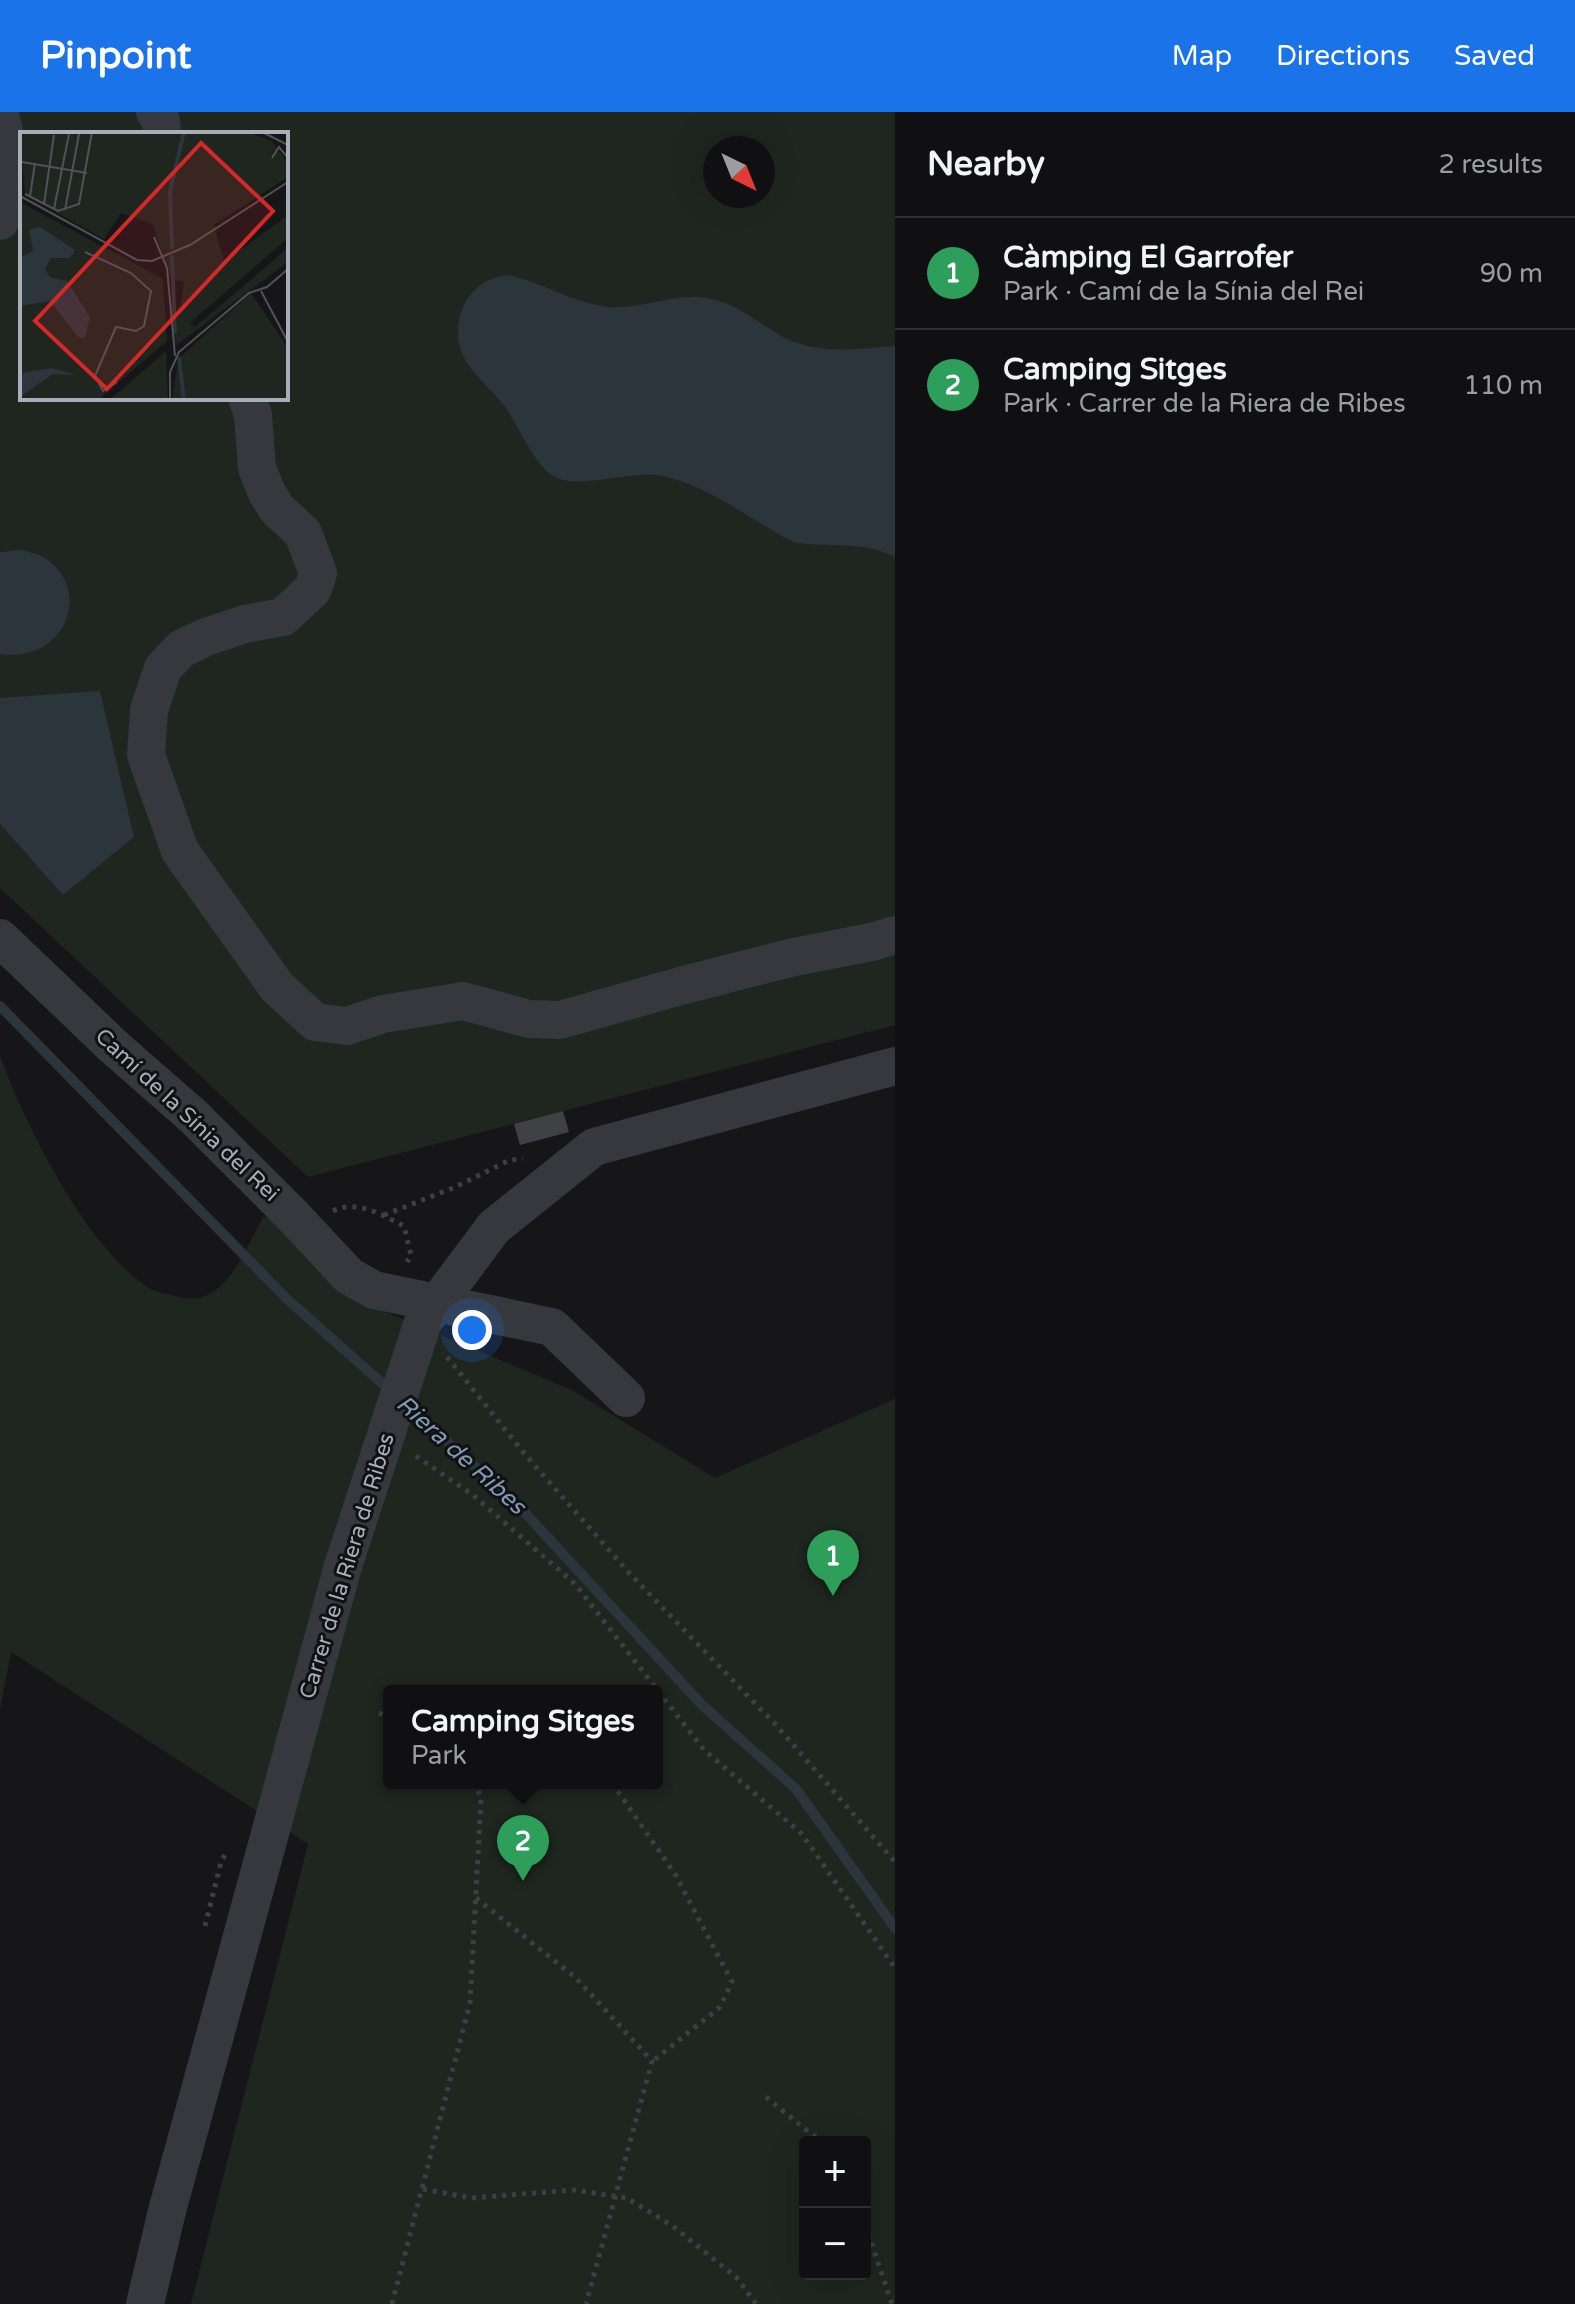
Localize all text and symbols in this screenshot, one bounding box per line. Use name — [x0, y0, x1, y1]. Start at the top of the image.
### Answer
text: Pinpoint — [40, 33, 192, 79]
text: Map — [1172, 39, 1232, 73]
text: Directions — [1276, 39, 1410, 73]
text: Saved — [1454, 39, 1535, 73]
inset map — [20, 132, 288, 400]
north arrow — [703, 136, 775, 208]
text: Nearby — [927, 144, 1045, 185]
text: 2 results — [1438, 149, 1543, 180]
text: Càmping El Garrofer — [1003, 239, 1293, 276]
text: 1 — [945, 258, 961, 289]
text: 90 m — [1480, 258, 1543, 289]
text: Park · Camí de la Sínia del Rei — [1003, 276, 1364, 307]
text: Camping Sitges — [1003, 351, 1227, 388]
text: 2 — [945, 370, 961, 401]
text: 110 m — [1463, 370, 1543, 401]
text: Park · Carrer de la Riera de Ribes — [1003, 388, 1406, 419]
street label: Camí de la Sínia del Rei — [90, 1023, 284, 1207]
your location — [452, 1310, 492, 1350]
water label: Riera de Ribes — [390, 1389, 533, 1522]
street label: Carrer de la Riera de Ribes — [294, 1430, 400, 1702]
pin: 1 — [807, 1530, 859, 1596]
popup — [383, 1685, 663, 1789]
text: Camping Sitges — [411, 1703, 635, 1740]
text: Park — [411, 1740, 467, 1771]
pin: 2 — [497, 1815, 549, 1881]
map controls — [799, 2136, 871, 2280]
button: + — [799, 2136, 871, 2208]
button: − — [799, 2208, 871, 2280]

